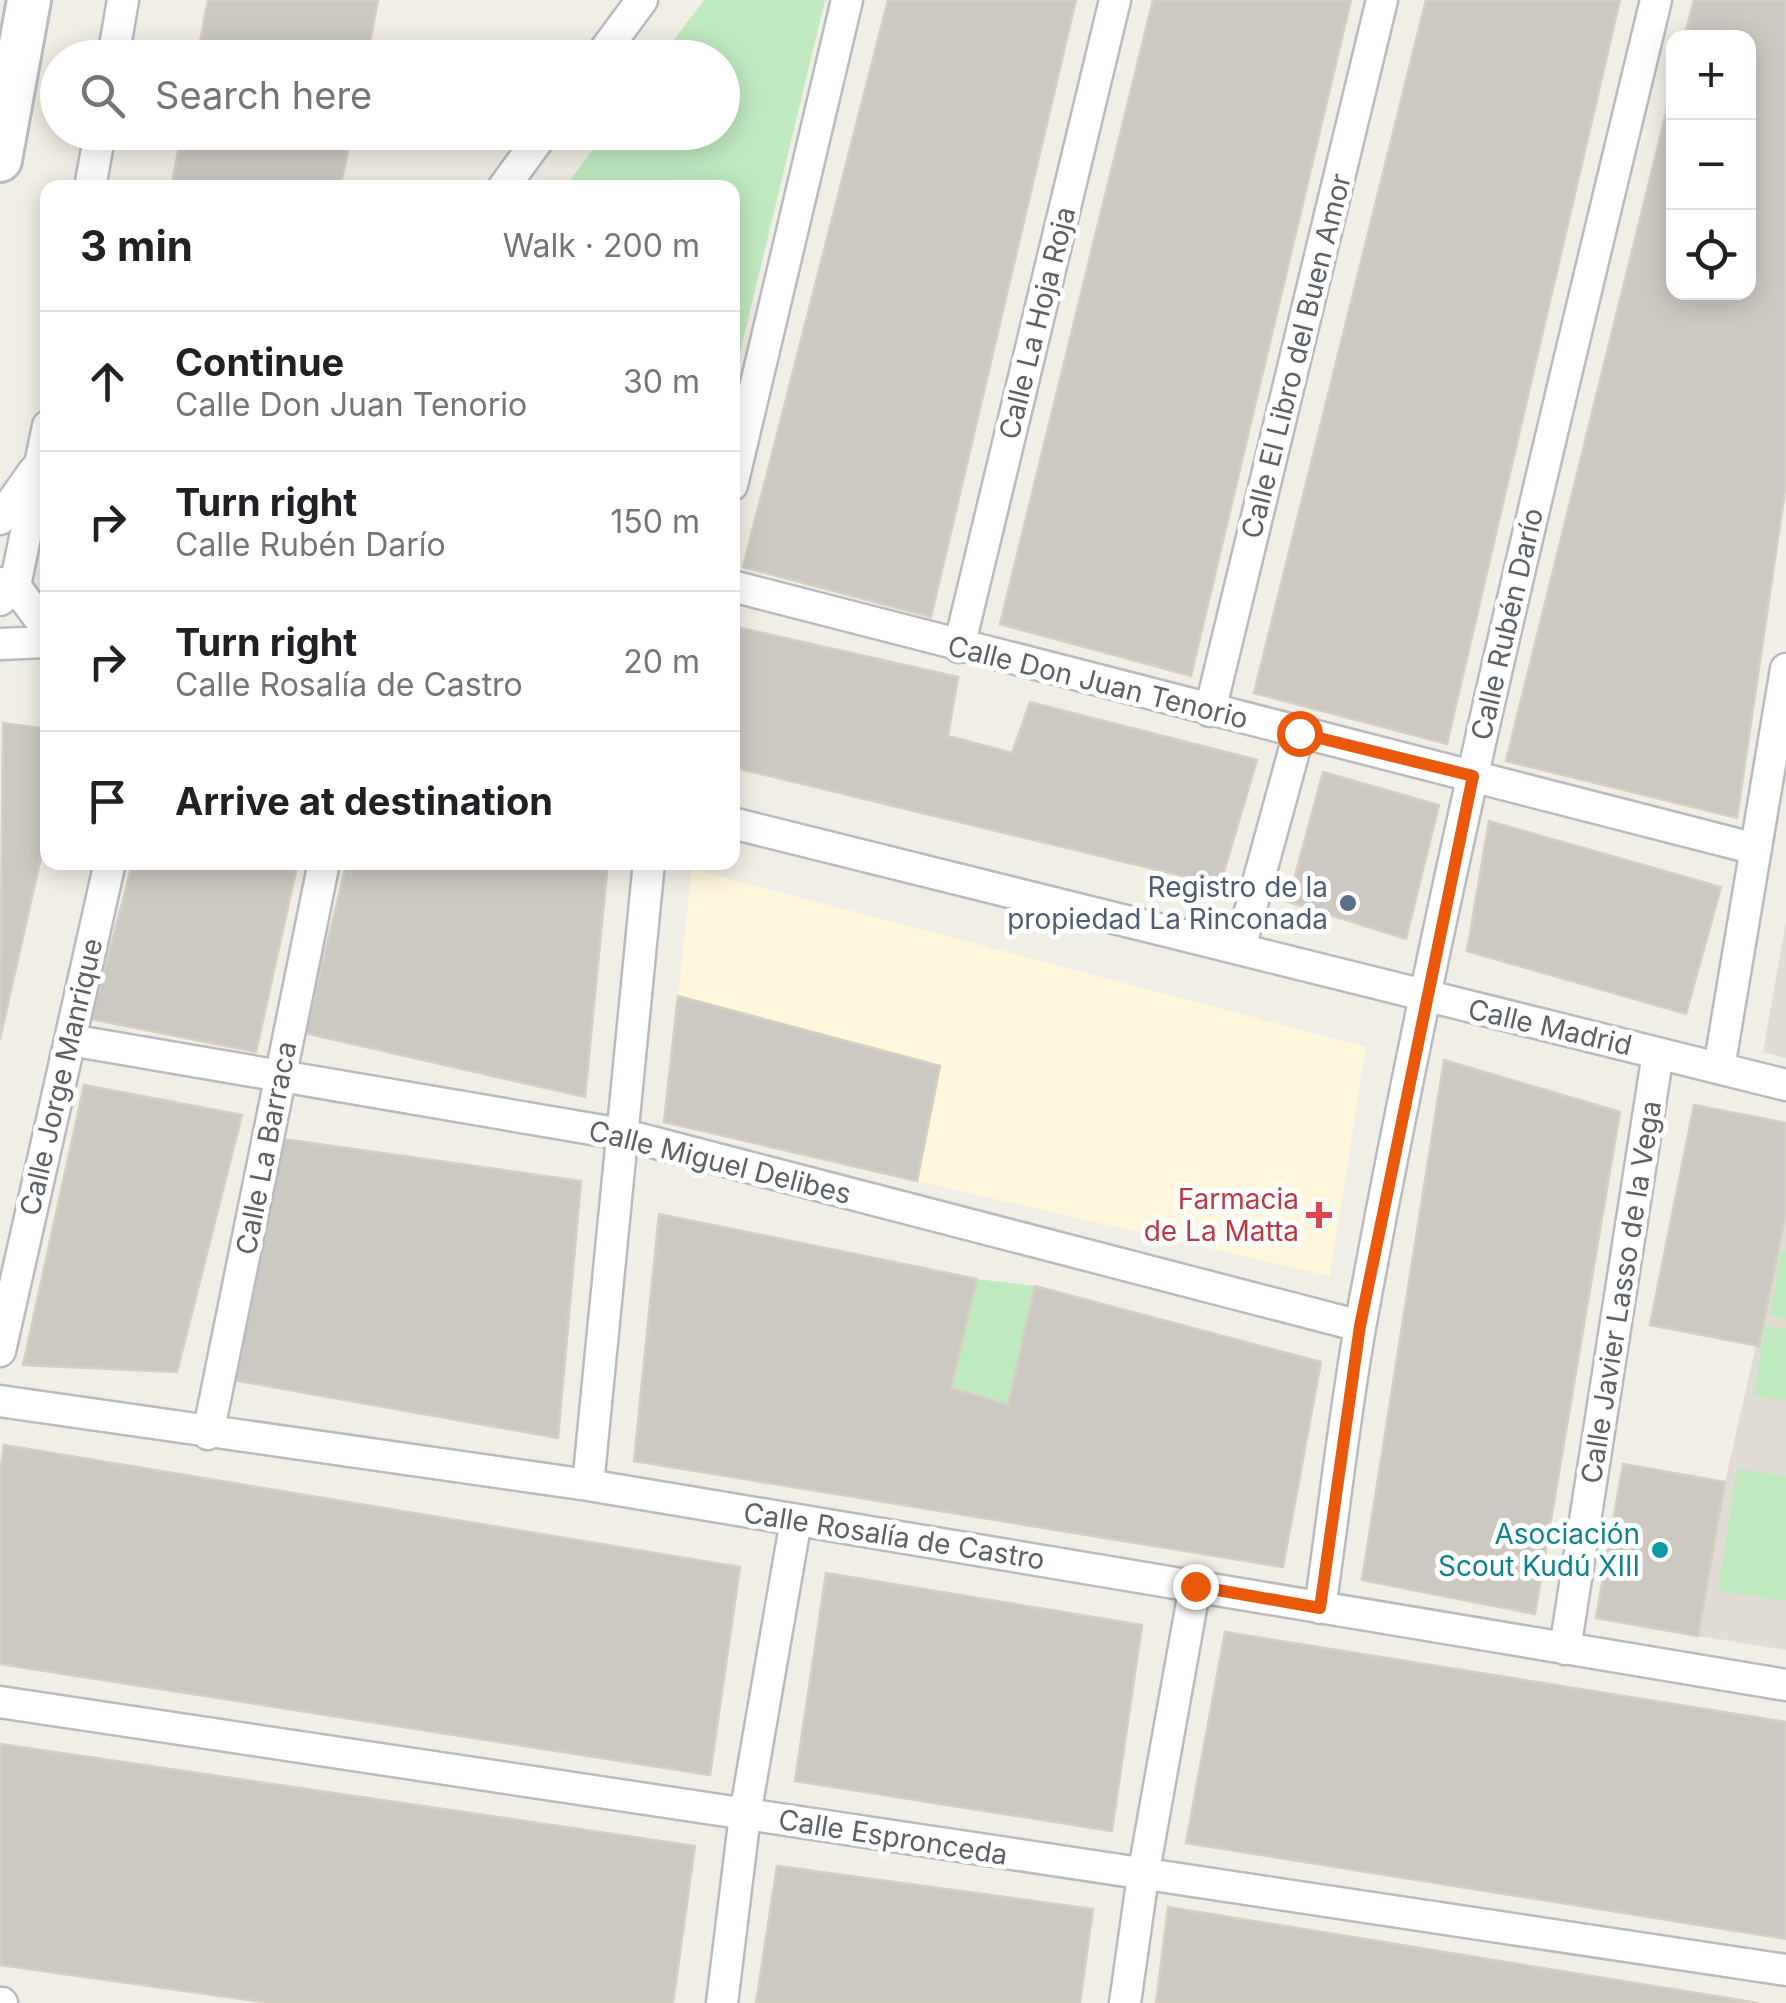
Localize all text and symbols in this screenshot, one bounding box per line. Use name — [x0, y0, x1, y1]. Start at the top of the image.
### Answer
map controls — [1666, 30, 1756, 300]
button: + — [1666, 30, 1756, 120]
search box — [40, 40, 740, 150]
icon: search — [75, 68, 130, 123]
text: Search here — [155, 72, 372, 118]
button: − — [1666, 120, 1756, 210]
street label: Calle El Libro del Buen Amor — [1234, 170, 1358, 542]
street label: Calle La Hoja Roja — [992, 203, 1082, 443]
button: locate — [1666, 210, 1756, 300]
text: 3 min — [80, 220, 193, 271]
text: Walk · 200 m — [503, 226, 700, 265]
text: Continue — [175, 339, 344, 385]
icon: ahead — [80, 354, 135, 409]
text: 30 m — [623, 362, 700, 401]
text: Calle Don Juan Tenorio — [175, 385, 527, 424]
text: Turn right — [175, 479, 357, 525]
icon: right — [80, 494, 135, 549]
text: 150 m — [610, 502, 700, 541]
street label: Calle Rubén Darío — [1464, 505, 1550, 743]
text: Calle Rubén Darío — [175, 525, 446, 564]
text: Turn right — [175, 619, 357, 665]
street label: Calle Don Juan Tenorio — [944, 628, 1252, 736]
icon: right — [80, 634, 135, 689]
text: 20 m — [623, 642, 700, 681]
text: Calle Rosalía de Castro — [175, 665, 523, 704]
route start — [1277, 711, 1323, 757]
icon: arrive — [80, 774, 135, 829]
text: Arrive at destination — [175, 778, 553, 824]
place label: Registro de la propiedad La Rinconada — [1007, 870, 1328, 936]
marker: Registro de la propiedad La Rinconada — [1337, 892, 1359, 914]
street label: Calle Jorge Manrique — [13, 935, 109, 1219]
street label: Calle Madrid — [1465, 992, 1635, 1062]
street label: Calle La Barraca — [229, 1038, 303, 1258]
street label: Calle Javier Lasso de la Vega — [1574, 1098, 1668, 1486]
street label: Calle Miguel Delibes — [585, 1113, 855, 1211]
place label: Farmacia de La Matta — [1144, 1182, 1299, 1248]
marker: Farmacia de La Matta — [1308, 1204, 1330, 1226]
street label: Calle Rosalía de Castro — [741, 1495, 1047, 1577]
place label: Asociación Scout Kudú XIII — [1438, 1517, 1640, 1583]
marker: Asociación Scout Kudú XIII — [1649, 1539, 1671, 1561]
route end — [1173, 1564, 1219, 1610]
street label: Calle Espronceda — [776, 1802, 1010, 1872]

